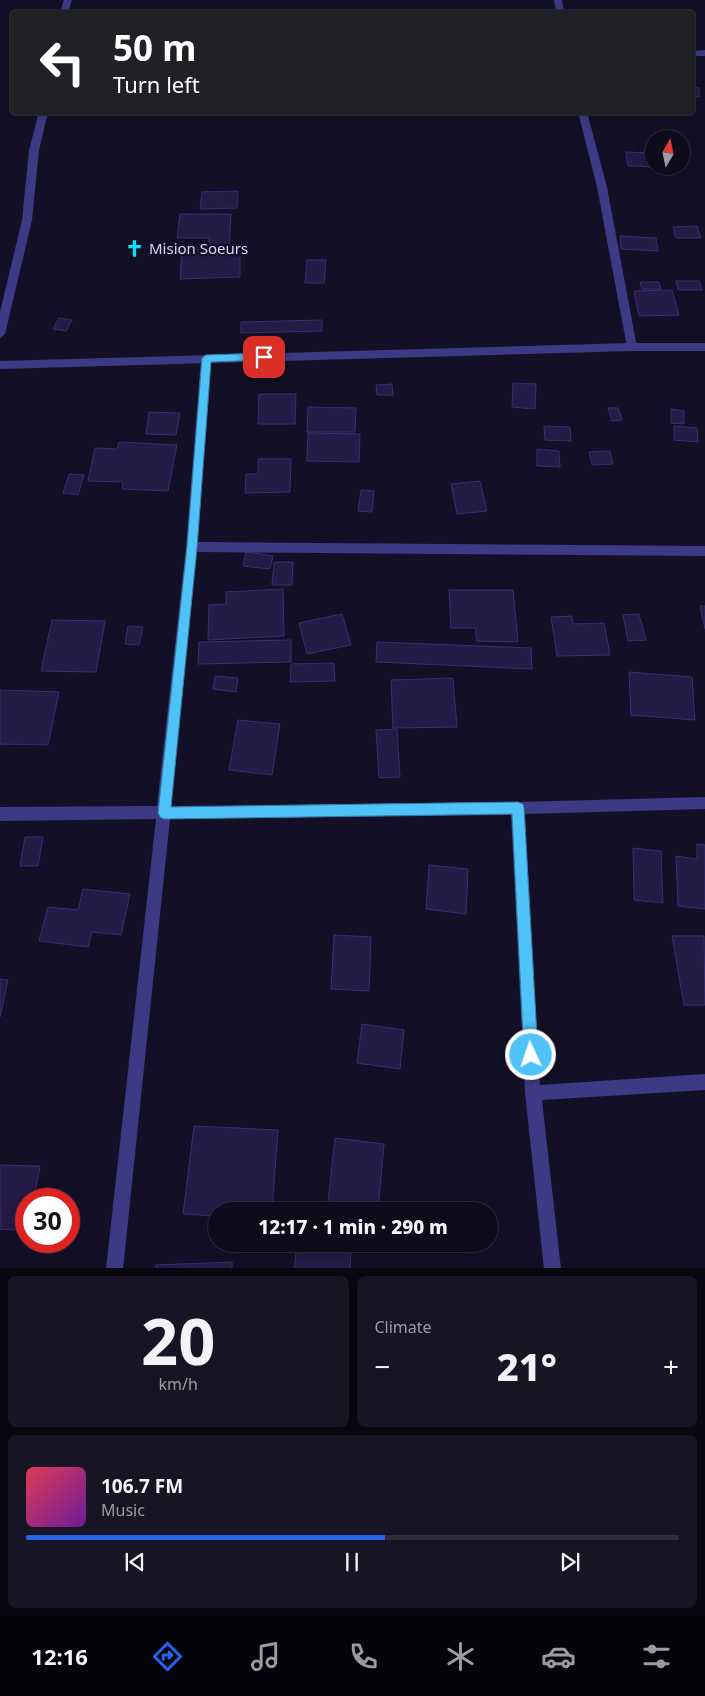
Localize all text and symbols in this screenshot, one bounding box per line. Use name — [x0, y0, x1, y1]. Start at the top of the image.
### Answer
text: 50 m — [113, 24, 196, 71]
icon: left — [30, 30, 95, 95]
text: Turn left — [113, 69, 200, 99]
north arrow — [645, 130, 690, 175]
map controls — [645, 130, 690, 175]
church icon: Mision Soeurs — [125, 238, 145, 258]
place label: Mision Soeurs — [149, 238, 248, 258]
pin — [243, 336, 285, 378]
icon: arrive — [250, 343, 278, 371]
position arrow — [504, 1028, 556, 1080]
speed limit sign: 30 — [15, 1188, 80, 1253]
text: 12:17 · 1 min · 290 m — [258, 1214, 448, 1240]
text: 20 — [141, 1296, 215, 1384]
text: Climate — [375, 1316, 432, 1338]
text: 21° — [497, 1340, 557, 1392]
text: − — [375, 1347, 391, 1385]
text: + — [663, 1347, 679, 1385]
text: km/h — [159, 1373, 198, 1395]
text: 106.7 FM — [101, 1473, 183, 1499]
text: Music — [101, 1499, 145, 1521]
icon: previous — [121, 1548, 149, 1576]
icon: pause — [338, 1548, 366, 1576]
icon: next — [556, 1548, 584, 1576]
icon: directions — [150, 1639, 185, 1674]
icon: music — [248, 1639, 283, 1674]
icon: phone — [346, 1639, 381, 1674]
icon: climate — [443, 1639, 478, 1674]
icon: car — [541, 1639, 576, 1674]
icon: filters — [639, 1639, 674, 1674]
text: 12:16 — [31, 1641, 88, 1671]

